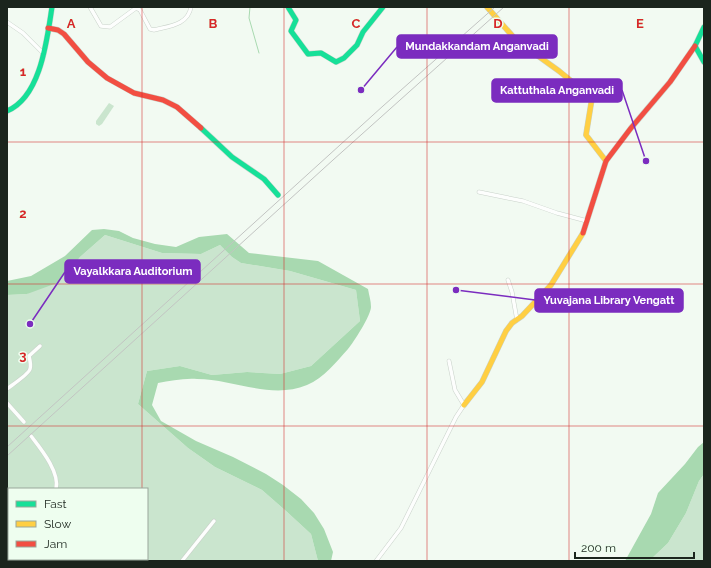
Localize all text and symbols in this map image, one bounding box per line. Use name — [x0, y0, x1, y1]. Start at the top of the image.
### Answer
text: A — [67, 16, 76, 31]
text: B — [209, 16, 218, 31]
text: C — [352, 16, 361, 31]
text: D — [493, 16, 503, 31]
text: E — [636, 16, 644, 31]
callout: Mundakkandam Anganvadi — [397, 35, 557, 58]
text: Mundakkandam Anganvadi — [405, 40, 549, 53]
text: 1 — [20, 64, 27, 79]
callout: Kattuthala Anganvadi — [492, 79, 622, 102]
text: Kattuthala Anganvadi — [500, 84, 614, 97]
text: 2 — [19, 206, 27, 221]
callout: Vayalkkara Auditorium — [65, 260, 200, 283]
text: Vayalkkara Auditorium — [74, 265, 192, 278]
callout: Yuvajana Library Vengatt — [535, 289, 683, 312]
text: Yuvajana Library Vengatt — [544, 294, 675, 307]
text: 3 — [19, 348, 27, 363]
legend — [8, 488, 148, 560]
text: Fast — [44, 497, 67, 511]
text: Slow — [44, 517, 71, 531]
scale bar — [575, 534, 694, 560]
text: Jam — [44, 537, 67, 551]
text: 200 m — [581, 541, 616, 555]

